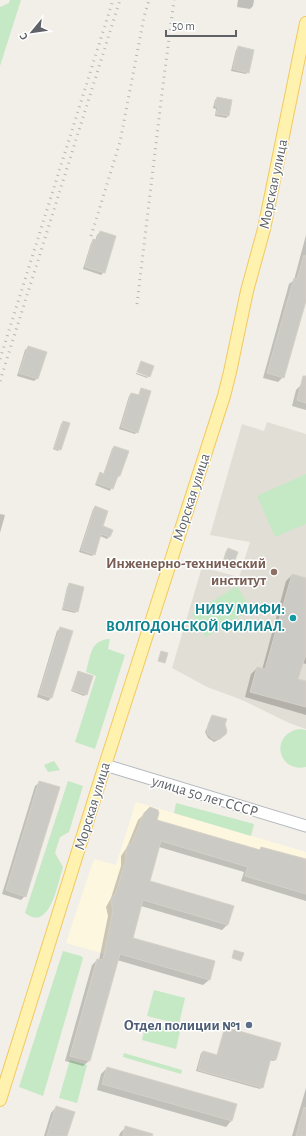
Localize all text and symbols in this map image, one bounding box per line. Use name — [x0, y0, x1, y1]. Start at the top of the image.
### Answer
north arrow — [12, 12, 52, 52]
scale bar — [166, 12, 236, 38]
text: 50 m — [172, 20, 195, 32]
text: С — [17, 31, 30, 42]
street label: Морская улица — [257, 138, 290, 230]
street label: Морская улица — [170, 451, 213, 543]
place label: Инженерно-технический институт — [106, 556, 266, 588]
marker: Инженерно-технический институт — [269, 567, 279, 577]
place label: НИЯУ МИФИ: ВОЛГОДОНСКОЙ ФИЛИАЛ. — [106, 602, 285, 634]
marker: НИЯУ МИФИ: ВОЛГОДОНСКОЙ ФИЛИАЛ. — [288, 613, 298, 623]
street label: Морская улица — [72, 760, 113, 852]
street label: улица 50 лет СССР — [149, 773, 260, 820]
place label: Отдел полиции №1 — [124, 1018, 241, 1033]
marker: Отдел полиции №1 — [244, 1020, 254, 1030]

